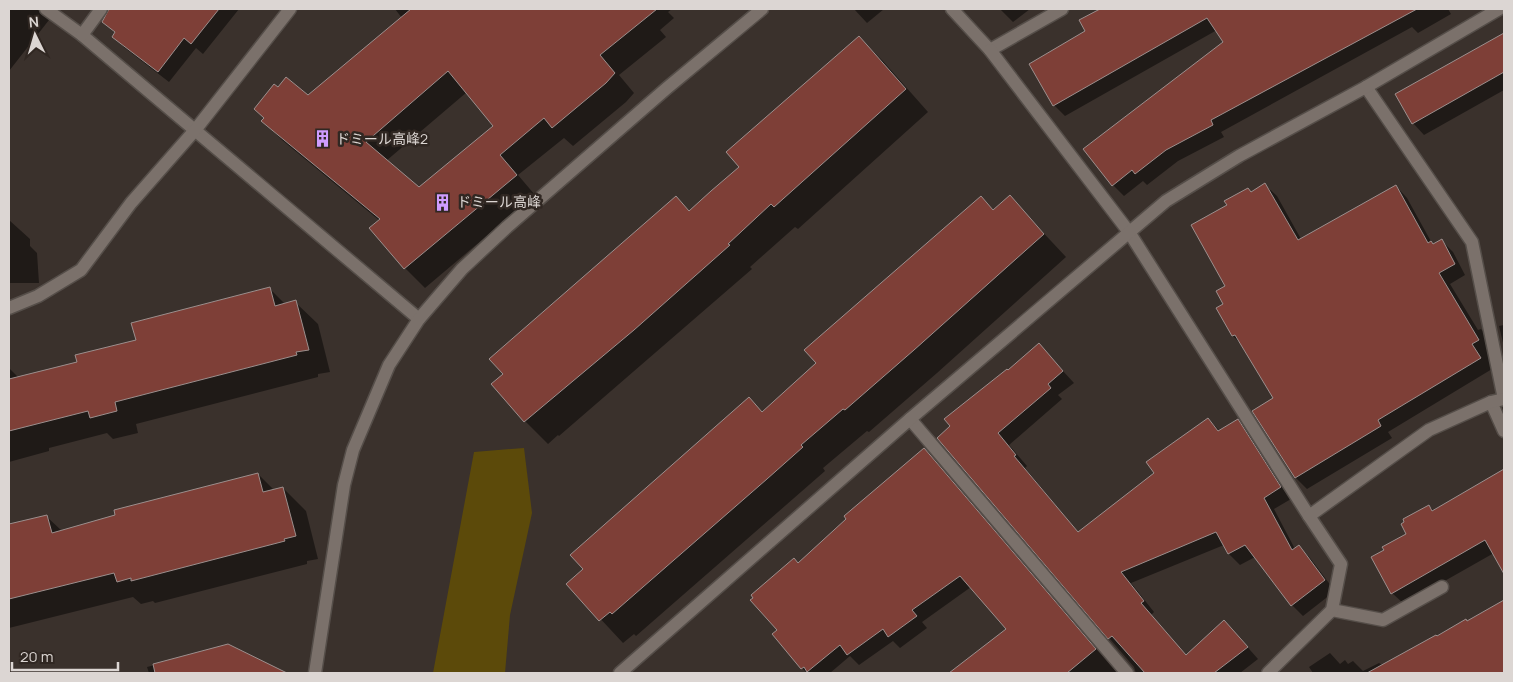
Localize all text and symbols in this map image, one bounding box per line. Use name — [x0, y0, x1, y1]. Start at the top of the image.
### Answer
north arrow — [10, 10, 60, 60]
text: N — [28, 12, 40, 31]
building icon: ドミール高峰2 — [312, 129, 332, 149]
place label: ドミール高峰2 — [336, 129, 428, 148]
building icon: ドミール高峰 — [433, 192, 453, 212]
place label: ドミール高峰 — [457, 192, 541, 211]
scale bar — [12, 640, 119, 672]
text: 20 m — [20, 646, 53, 667]

